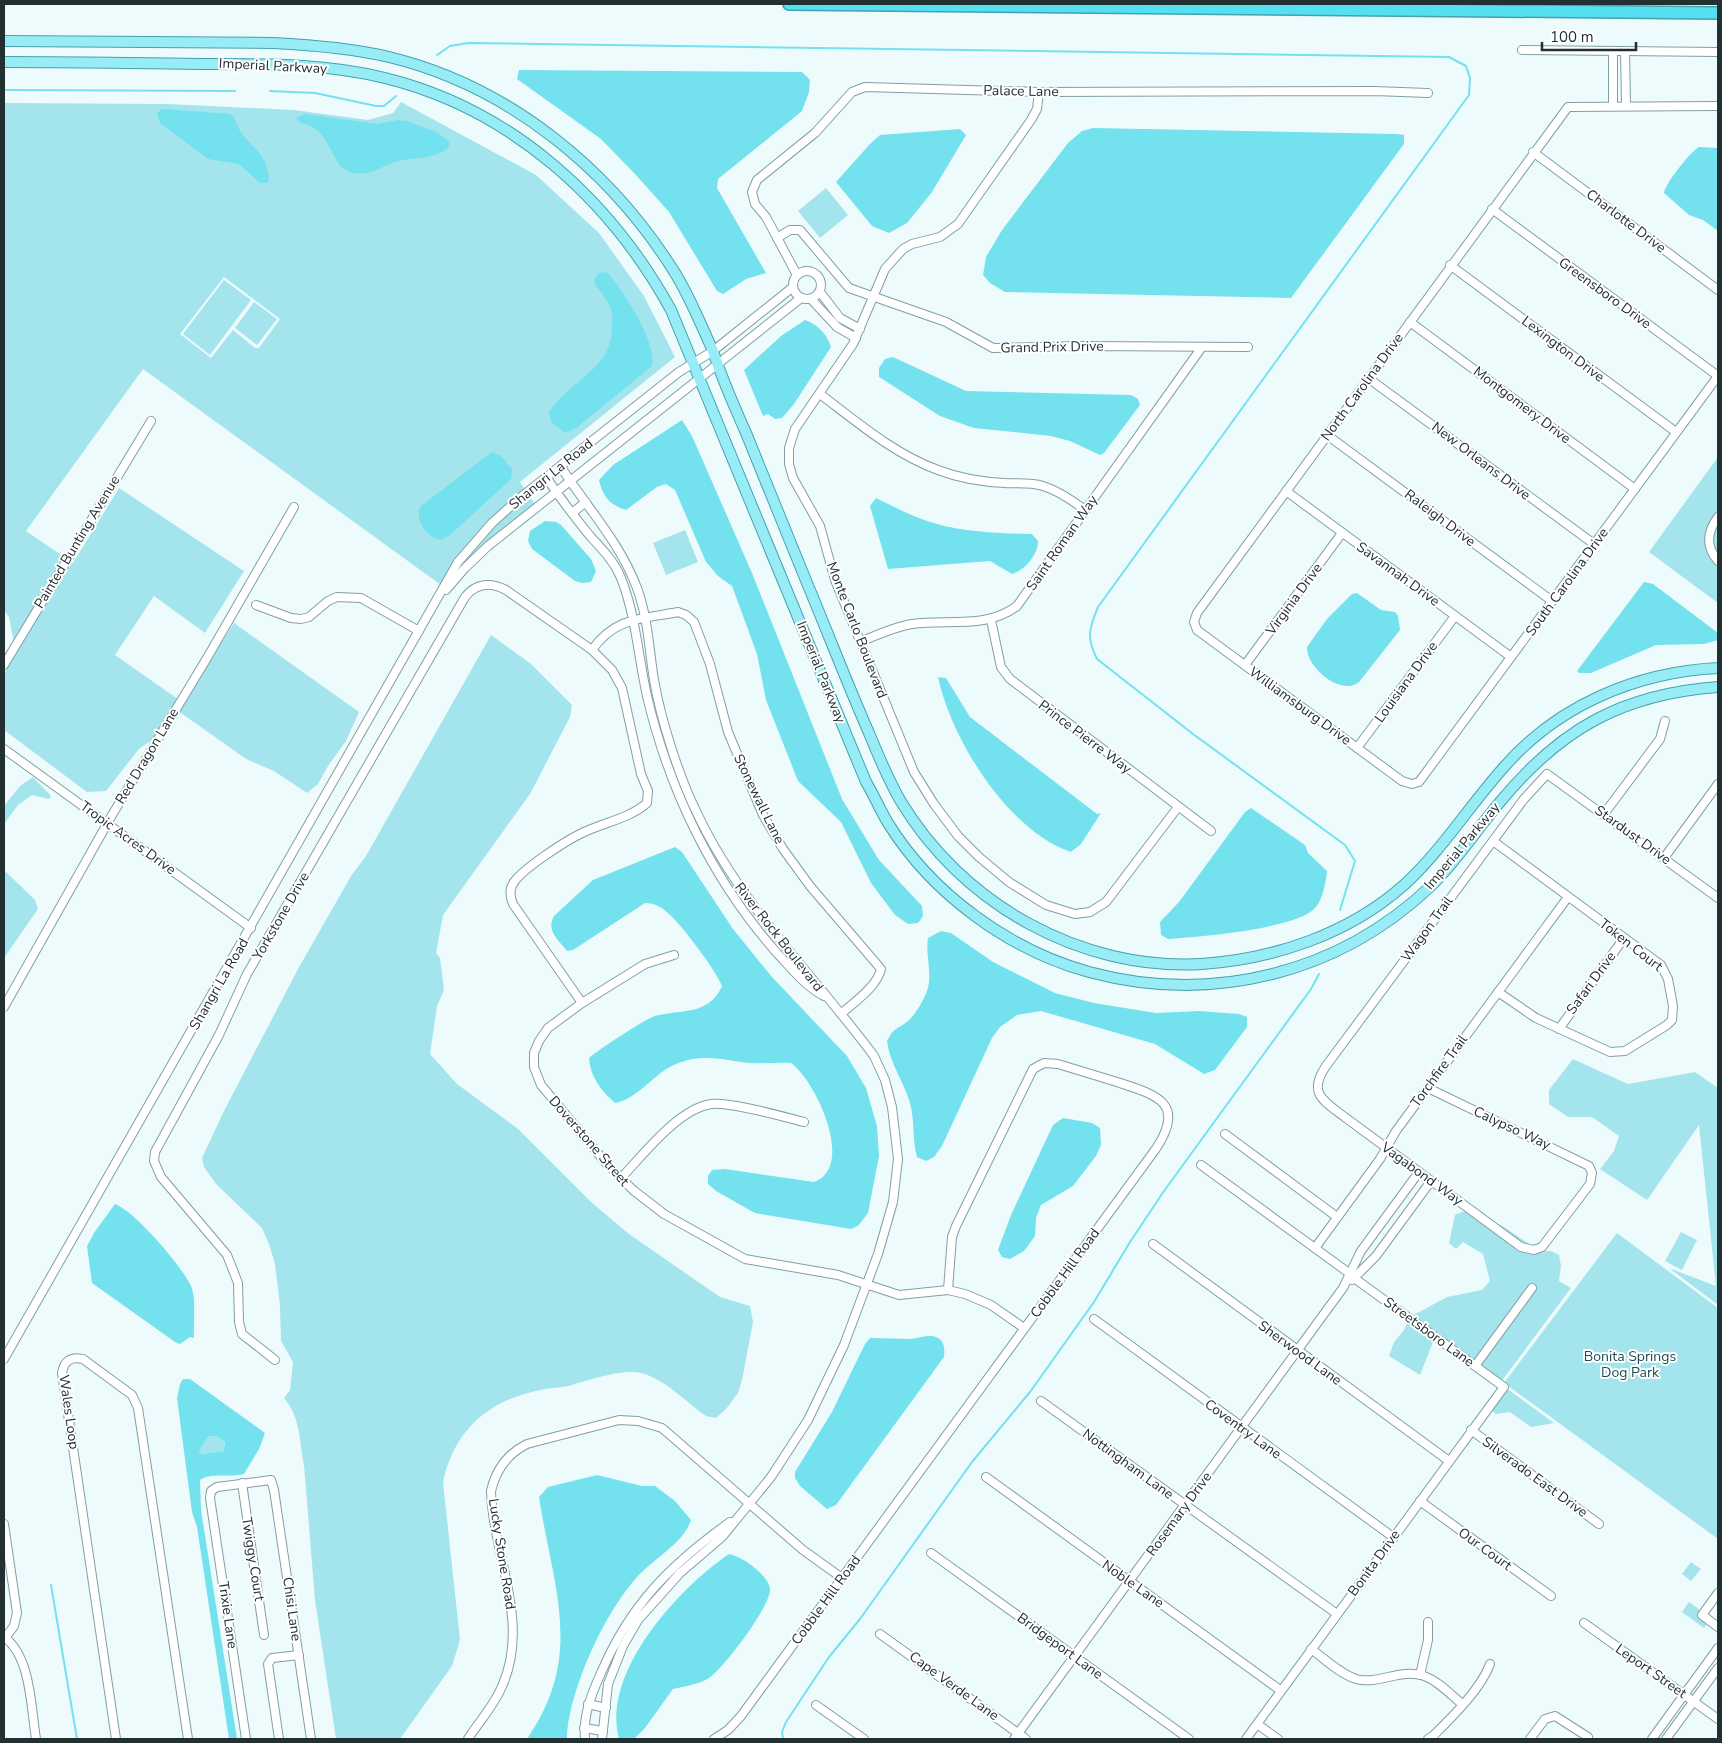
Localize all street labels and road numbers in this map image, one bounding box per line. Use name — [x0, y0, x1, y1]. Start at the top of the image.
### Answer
street label: Imperial Parkway — [218, 54, 328, 78]
street label: Palace Lane — [983, 81, 1059, 101]
street label: Charlotte Drive — [1582, 185, 1670, 257]
street label: Greensboro Drive — [1555, 253, 1655, 333]
street label: Lexington Drive — [1518, 312, 1608, 386]
street label: North Carolina Drive — [1316, 329, 1408, 445]
street label: Grand Prix Drive — [1000, 337, 1104, 357]
street label: Montgomery Drive — [1469, 362, 1575, 448]
street label: New Orleans Drive — [1428, 418, 1534, 504]
street label: Shangri La Road — [505, 434, 597, 514]
street label: Painted Bunting Avenue — [30, 472, 124, 612]
street label: Raleigh Drive — [1401, 485, 1479, 551]
street label: Saint Roman Way — [1022, 491, 1103, 595]
street label: South Carolina Drive — [1521, 524, 1613, 640]
street label: Savannah Drive — [1353, 537, 1443, 611]
street label: Monte Carlo Boulevard — [822, 559, 892, 701]
street label: Virginia Drive — [1261, 559, 1327, 640]
street label: Imperial Parkway — [792, 618, 850, 727]
street label: Louisiana Drive — [1370, 638, 1442, 726]
street label: Williamsburg Drive — [1245, 662, 1355, 750]
street label: Prince Pierre Way — [1035, 696, 1136, 779]
street label: Red Dragon Lane — [111, 704, 183, 808]
street label: Stonewall Lane — [729, 751, 789, 847]
street label: Tropic Acres Drive — [76, 797, 180, 879]
street label: Imperial Parkway — [1420, 798, 1505, 894]
street label: Stardust Drive — [1591, 801, 1675, 869]
street label: Yorkstone Drive — [248, 869, 314, 964]
street label: River Rock Boulevard — [730, 878, 828, 996]
street label: Wagon Trail — [1397, 892, 1458, 966]
street label: Token Court — [1595, 914, 1667, 976]
street label: Shangri La Road — [185, 935, 253, 1033]
street label: Safari Drive — [1562, 948, 1620, 1018]
street label: Torchfire Trail — [1406, 1030, 1472, 1111]
street label: Doverstone Street — [544, 1092, 634, 1190]
street label: Calypso Way — [1470, 1102, 1554, 1155]
street label: Vagabond Way — [1376, 1137, 1467, 1211]
street label: Cobble Hill Road — [1026, 1224, 1104, 1322]
street label: Streetsboro Lane — [1380, 1293, 1478, 1371]
street label: Sherwood Lane — [1254, 1316, 1346, 1390]
street label: Wales Loop — [54, 1373, 84, 1451]
street label: Coventry Lane — [1201, 1395, 1285, 1463]
street label: Nottingham Lane — [1079, 1424, 1177, 1504]
street label: Silverado East Drive — [1478, 1432, 1592, 1522]
street label: Rosemary Drive — [1142, 1468, 1216, 1560]
street label: Lucky Stone Road — [484, 1497, 520, 1611]
street label: Twiggy Court — [237, 1516, 269, 1602]
street label: Our Court — [1454, 1523, 1516, 1575]
street label: Bonita Drive — [1344, 1526, 1404, 1600]
street label: Cobble Hill Road — [787, 1551, 865, 1649]
street label: Noble Lane — [1098, 1556, 1168, 1612]
street label: Chisi Lane — [278, 1576, 306, 1642]
street label: Trixie Lane — [214, 1580, 242, 1650]
street label: Bridgeport Lane — [1013, 1608, 1107, 1684]
street label: Leport Street — [1612, 1639, 1691, 1703]
street label: Cape Verde Lane — [905, 1647, 1003, 1725]

